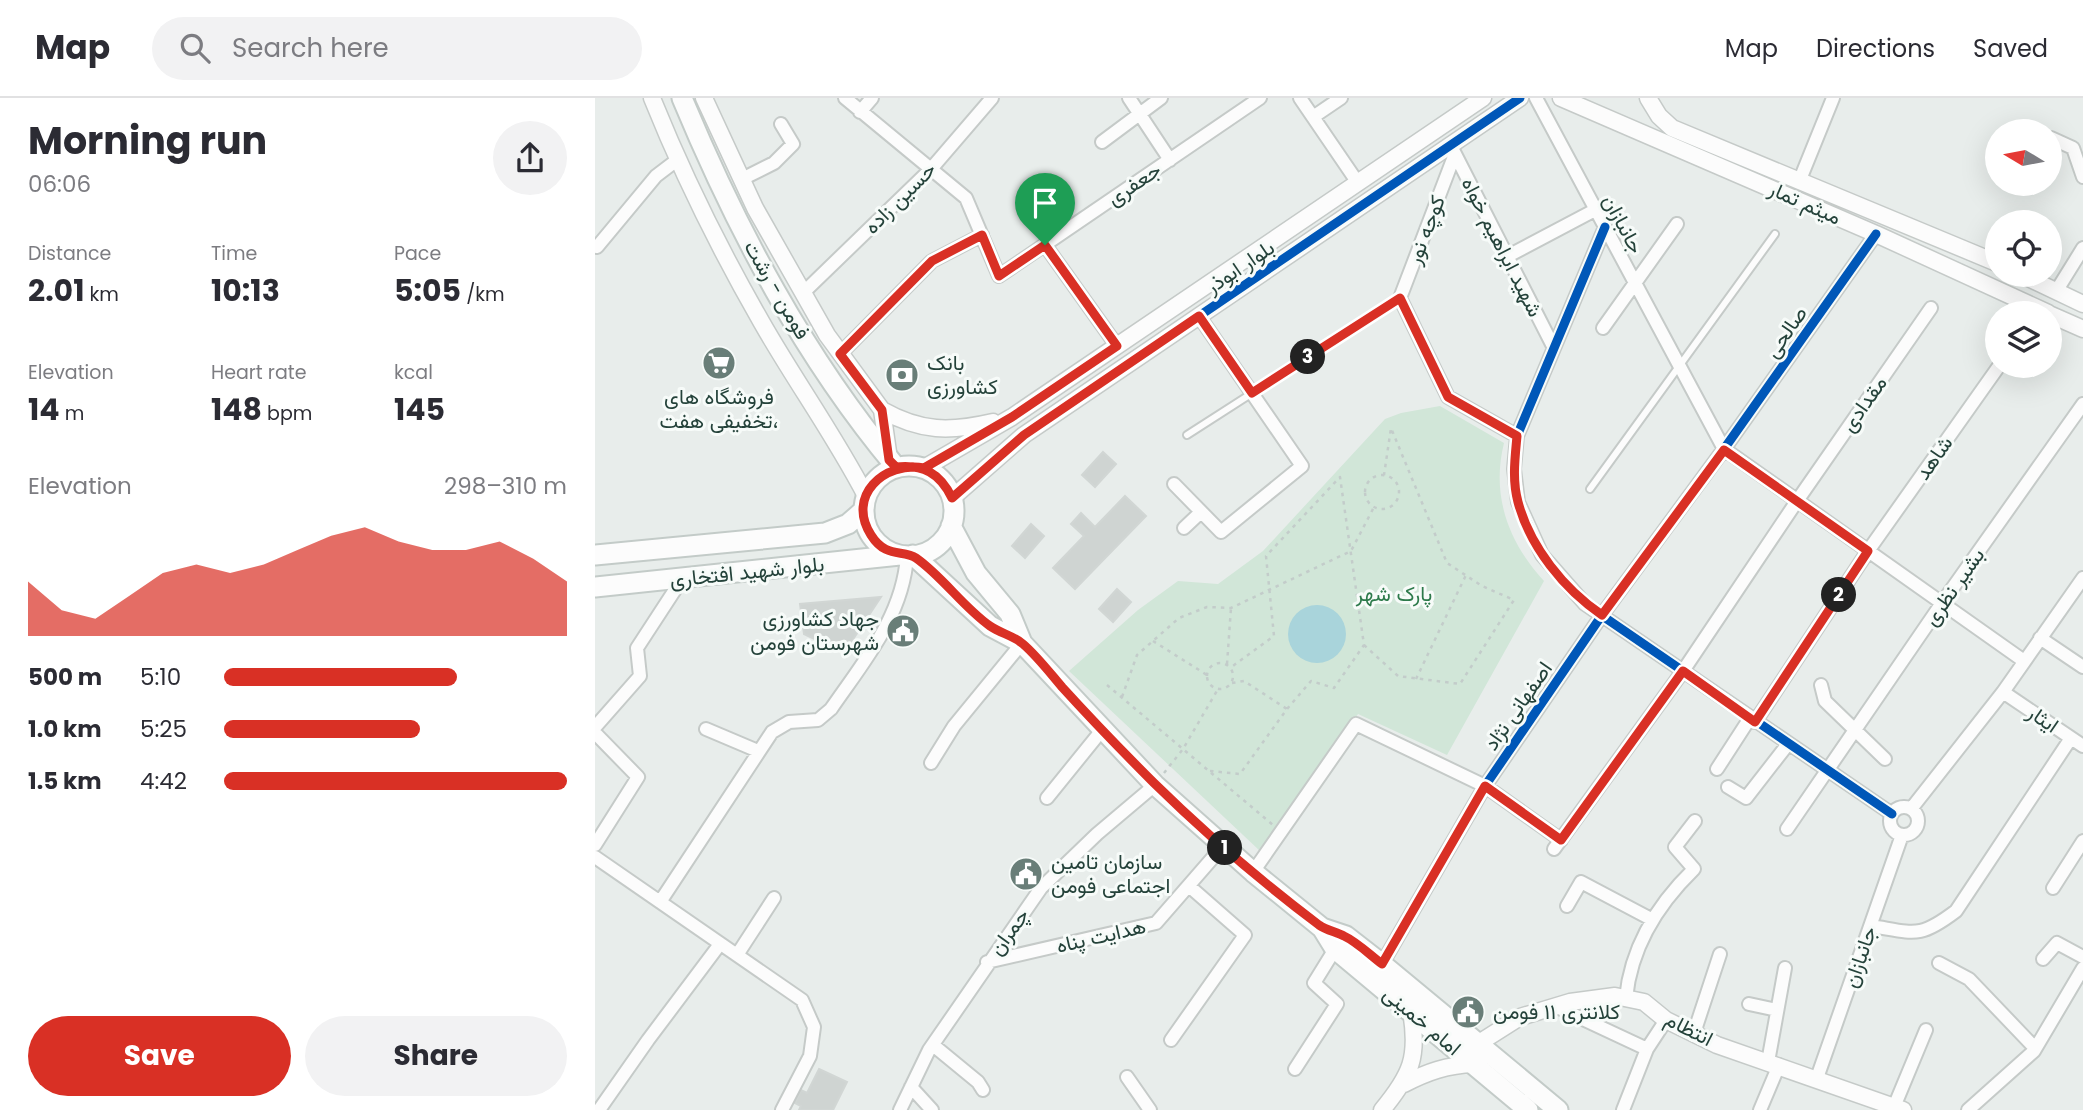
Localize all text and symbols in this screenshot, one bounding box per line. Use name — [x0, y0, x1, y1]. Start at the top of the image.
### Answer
search box — [152, 17, 642, 80]
text: Map — [35, 24, 110, 71]
icon: search — [176, 29, 214, 67]
text: Search here — [232, 30, 389, 66]
text: Map — [1725, 32, 1778, 65]
text: Directions — [1816, 32, 1935, 65]
text: Saved — [1973, 32, 2048, 65]
text: Morning run — [28, 114, 267, 167]
north arrow — [1985, 119, 2061, 196]
map controls — [1985, 119, 2062, 378]
button: share — [493, 121, 567, 195]
street label: حسین زاده — [857, 155, 942, 240]
street label: جعفری — [1101, 155, 1166, 212]
text: 06:06 — [28, 168, 91, 200]
street label: شهید ابراهیم خواه — [1455, 172, 1550, 322]
pin — [1015, 173, 1075, 245]
street label: میثم تمار — [1763, 173, 1846, 231]
icon: arrive — [1026, 184, 1064, 222]
street label: جانبازان — [1596, 189, 1651, 258]
street label: کوچه نور — [1399, 191, 1452, 269]
button: locate — [1985, 210, 2062, 287]
street label: بلوار ابوذر — [1199, 233, 1280, 301]
street label: فومن - رشت — [737, 235, 817, 344]
text: Distance — [28, 240, 111, 267]
text: Time — [211, 240, 257, 267]
text: Pace — [394, 240, 441, 267]
text: 2.01 — [28, 269, 84, 312]
text: 10:13 — [211, 269, 280, 312]
text: 5:05 — [394, 269, 461, 312]
text: km — [84, 281, 119, 308]
text: /km — [461, 281, 505, 308]
street label: صالحی — [1757, 300, 1814, 363]
button: layers — [1985, 301, 2062, 378]
pin: 3 — [1291, 340, 1325, 374]
text: 3 — [1302, 343, 1313, 370]
supermarket icon: فروشگاه های تخفیفی هفت، — [700, 344, 738, 382]
place label: بانک کشاورزی — [927, 348, 998, 401]
bank icon: بانک کشاورزی — [883, 356, 921, 394]
text: Elevation — [28, 359, 114, 386]
text: Heart rate — [211, 359, 306, 386]
text: kcal — [394, 359, 433, 386]
street label: مقدادی — [1834, 370, 1893, 438]
place label: فروشگاه های تخفیفی هفت، — [660, 382, 778, 435]
text: 14 — [28, 388, 60, 431]
text: 148 — [211, 388, 262, 431]
text: 145 — [394, 388, 445, 431]
text: m — [60, 400, 84, 427]
text: bpm — [262, 400, 312, 427]
street label: شاهد — [1908, 430, 1959, 486]
text: Elevation — [28, 470, 132, 502]
text: 298–310 m — [444, 470, 567, 502]
street label: بشیر نظری — [1916, 542, 1991, 632]
street label: بلوار شهید افتخاری — [668, 549, 826, 594]
pin: 2 — [1821, 578, 1857, 612]
park label: پارک شهر — [1355, 579, 1432, 608]
text: 2 — [1833, 581, 1844, 608]
place label: جهاد کشاورزی شهرستان فومن — [750, 604, 879, 657]
public building icon: جهاد کشاورزی شهرستان فومن — [884, 612, 922, 650]
street label: اصفهانی نژاد — [1476, 656, 1559, 756]
text: 500 m — [28, 661, 102, 693]
text: 5:10 — [140, 661, 181, 693]
street label: ایثار — [2021, 697, 2065, 740]
text: 1.0 km — [28, 713, 102, 745]
text: 5:25 — [140, 713, 187, 745]
text: 1.5 km — [28, 765, 102, 797]
text: 4:42 — [140, 765, 187, 797]
pin: 1 — [1207, 830, 1243, 866]
text: 1 — [1221, 834, 1228, 861]
place label: سازمان تامین اجتماعی فومن — [1051, 847, 1170, 900]
public building icon: سازمان تامین اجتماعی فومن — [1007, 855, 1045, 893]
street label: چمران — [982, 902, 1036, 961]
street label: هدایت پناه — [1053, 911, 1149, 960]
street label: جانبازان — [1836, 922, 1884, 991]
street label: امام خمینی — [1377, 979, 1468, 1062]
public building icon: کلانتری ۱۱ فومن — [1449, 993, 1487, 1031]
place label: کلانتری ۱۱ فومن — [1493, 997, 1620, 1026]
street label: انتظام — [1660, 1004, 1718, 1053]
button: Save — [28, 1016, 291, 1096]
button: Share — [305, 1016, 567, 1096]

